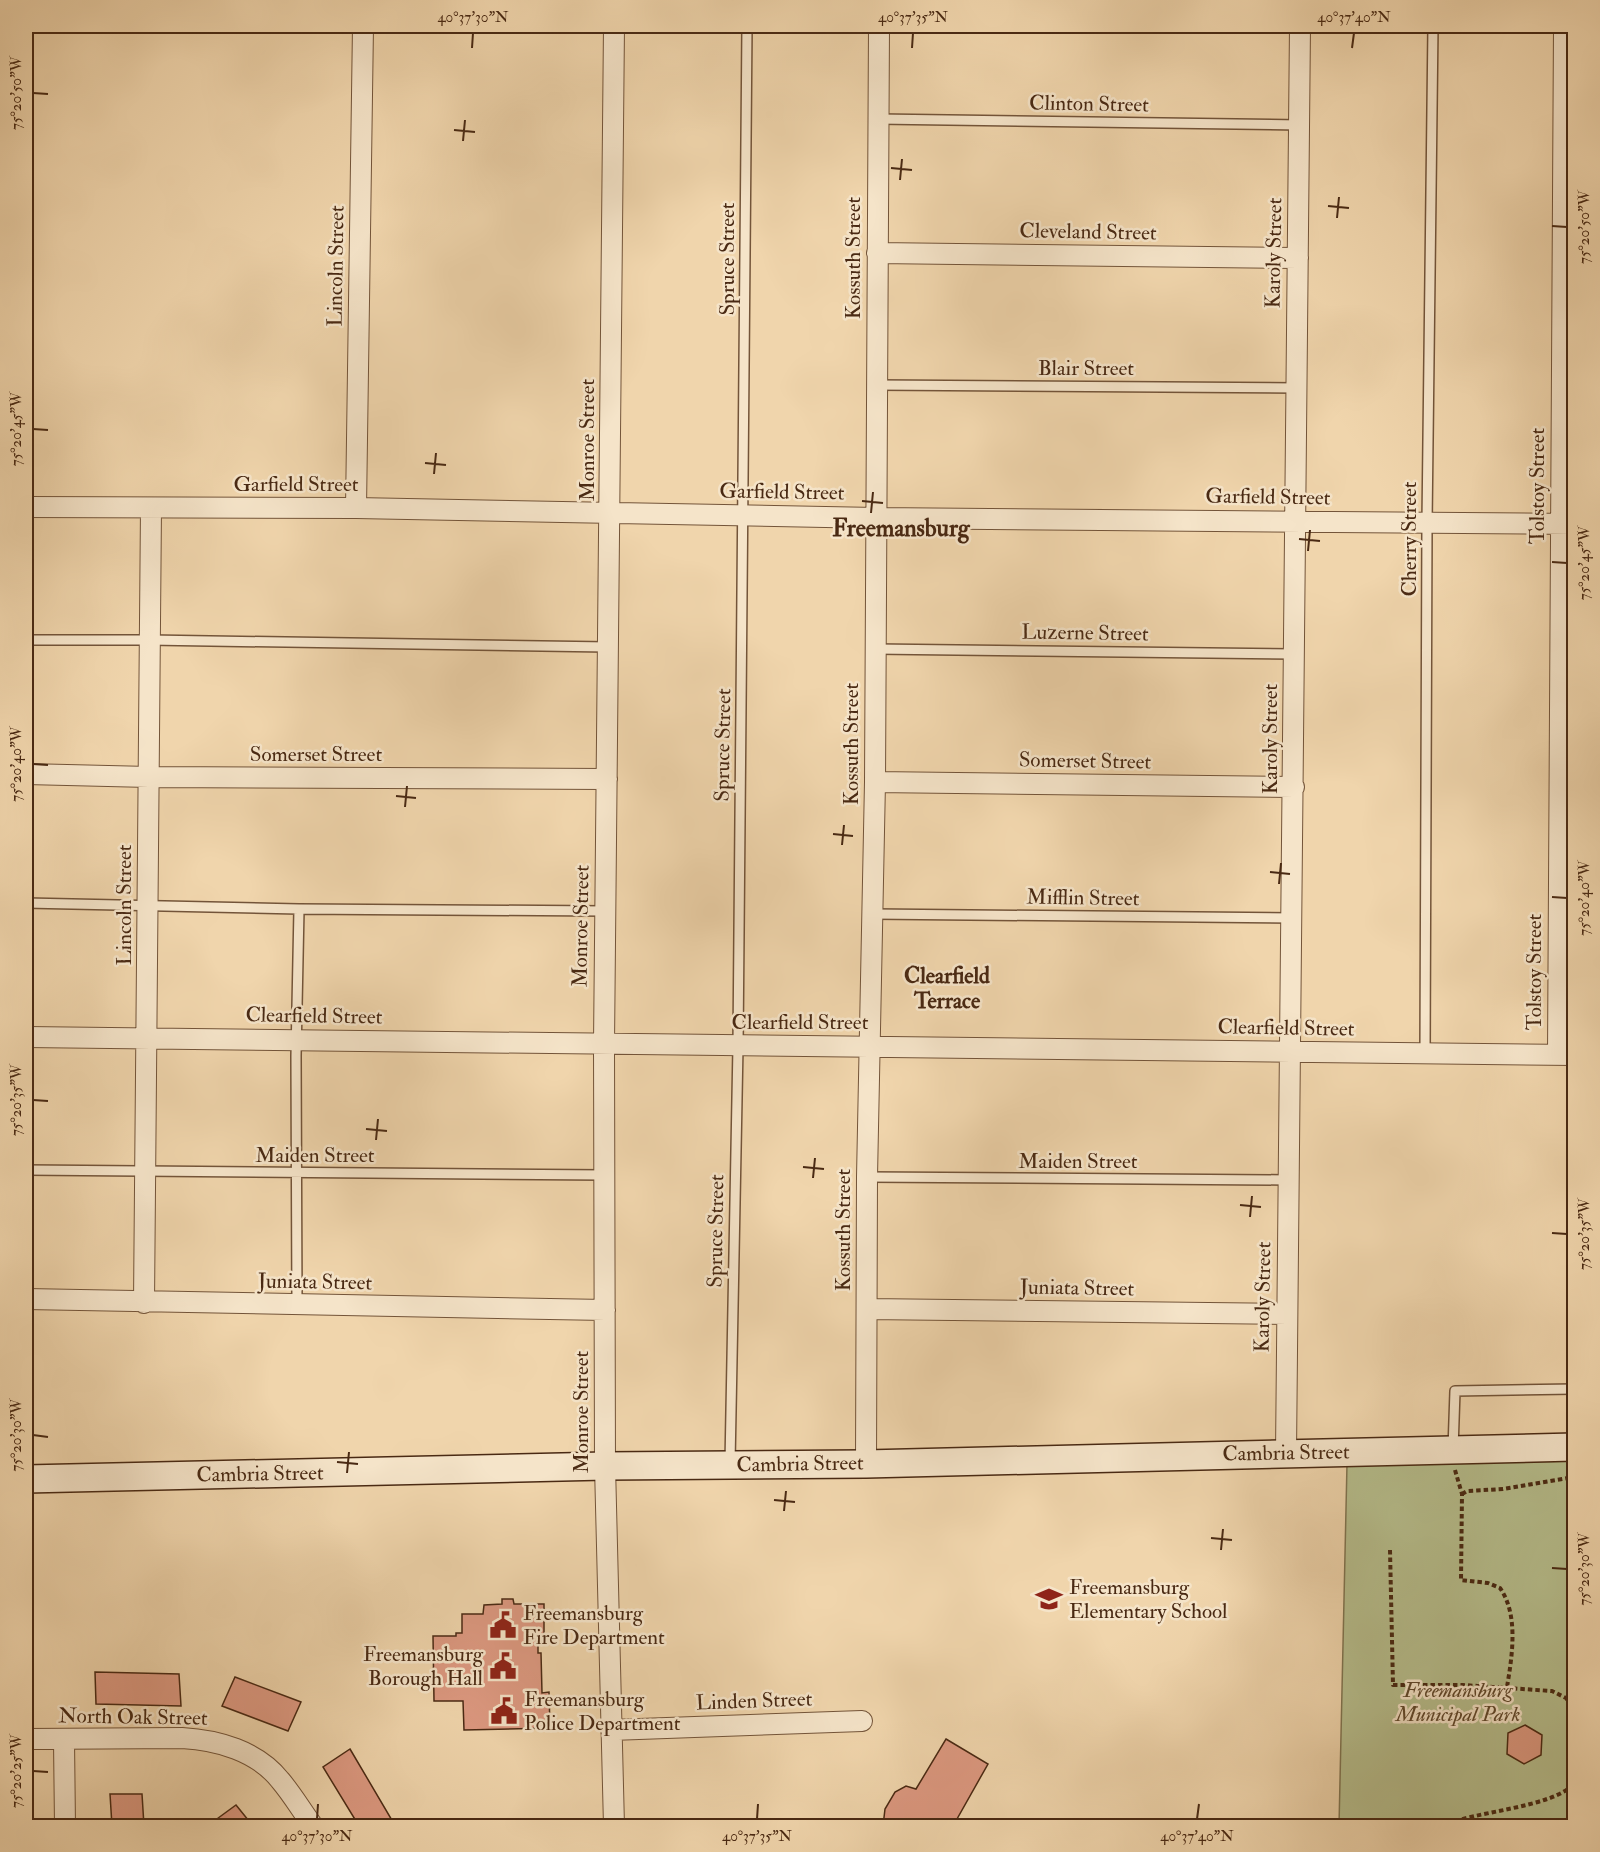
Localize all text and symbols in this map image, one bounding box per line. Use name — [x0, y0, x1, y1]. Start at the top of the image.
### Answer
text: 40°37'30"N — [438, 8, 509, 27]
text: 40°37'35"N — [878, 8, 949, 27]
text: 40°37'40"N — [1317, 8, 1391, 27]
text: 75°20'50"W — [7, 55, 26, 130]
street label: Clinton Street — [1029, 89, 1149, 119]
text: 75°20'50"W — [1575, 189, 1594, 264]
street label: Kossuth Street — [840, 197, 867, 319]
street label: Karoly Street — [1260, 197, 1288, 309]
street label: Spruce Street — [714, 202, 741, 316]
street label: Lincoln Street — [321, 205, 351, 327]
street label: Cleveland Street — [1019, 217, 1157, 247]
street label: Blair Street — [1038, 355, 1134, 382]
street label: Monroe Street — [574, 379, 601, 501]
text: 75°20'45"W — [7, 391, 26, 466]
street label: Tolstoy Street — [1524, 428, 1551, 544]
street label: Garfield Street — [233, 471, 359, 498]
street label: Garfield Street — [719, 477, 845, 507]
street label: Cherry Street — [1396, 481, 1423, 597]
street label: Garfield Street — [1205, 482, 1331, 512]
district label: Freemansburg — [832, 513, 971, 544]
text: 75°20'45"W — [1575, 525, 1594, 600]
street label: Luzerne Street — [1021, 618, 1149, 648]
street label: Kossuth Street — [838, 683, 865, 805]
street label: Karoly Street — [1257, 683, 1284, 794]
street label: Spruce Street — [709, 688, 737, 802]
text: 75°20'40"W — [7, 726, 26, 802]
street label: Somerset Street — [250, 741, 382, 768]
street label: Somerset Street — [1019, 746, 1152, 776]
street label: Lincoln Street — [111, 844, 138, 966]
text: 75°20'40"W — [1575, 860, 1594, 936]
street label: Monroe Street — [566, 864, 596, 987]
street label: Mifflin Street — [1026, 884, 1140, 912]
street label: Tolstoy Street — [1521, 914, 1548, 1030]
district label: Clearfield Terrace — [904, 962, 990, 1015]
street label: Clearfield Street — [245, 1001, 383, 1031]
street label: Clearfield Street — [732, 1009, 869, 1036]
street label: Clearfield Street — [1217, 1013, 1355, 1043]
text: 75°20'35"W — [7, 1063, 26, 1136]
street label: Maiden Street — [255, 1142, 375, 1169]
street label: Maiden Street — [1018, 1148, 1138, 1175]
street label: Kossuth Street — [830, 1169, 857, 1291]
street label: Spruce Street — [702, 1174, 730, 1288]
text: 75°20'35"W — [1575, 1197, 1594, 1270]
street label: Karoly Street — [1249, 1241, 1277, 1353]
street label: Juniata Street — [257, 1267, 373, 1297]
street label: Juniata Street — [1019, 1273, 1135, 1303]
street label: Monroe Street — [568, 1351, 595, 1473]
text: 75°20'30"W — [7, 1398, 26, 1472]
street label: Cambria Street — [1222, 1438, 1350, 1468]
street label: Cambria Street — [736, 1449, 864, 1479]
street label: Cambria Street — [196, 1459, 324, 1489]
text: 75°20'30"W — [1575, 1532, 1594, 1606]
place label: Freemansburg Elementary School — [1069, 1574, 1228, 1625]
school or university icon: Freemansburg Elementary School — [1034, 1584, 1064, 1614]
place label: Freemansburg Fire Department — [523, 1600, 665, 1651]
public building icon: Freemansburg Fire Department — [488, 1610, 518, 1640]
place label: Freemansburg Borough Hall — [363, 1641, 484, 1692]
public building icon: Freemansburg Borough Hall — [488, 1651, 518, 1681]
park label: Freemansburg Municipal Park — [1394, 1677, 1520, 1728]
street label: Linden Street — [695, 1685, 813, 1717]
place label: Freemansburg Police Department — [524, 1686, 681, 1737]
public building icon: Freemansburg Police Department — [489, 1696, 519, 1726]
street label: North Oak Street — [58, 1702, 208, 1732]
text: 75°20'25"W — [7, 1733, 26, 1808]
text: 40°37'30"N — [282, 1827, 353, 1846]
text: 40°37'35"N — [722, 1827, 793, 1846]
text: 40°37'40"N — [1160, 1827, 1234, 1846]

